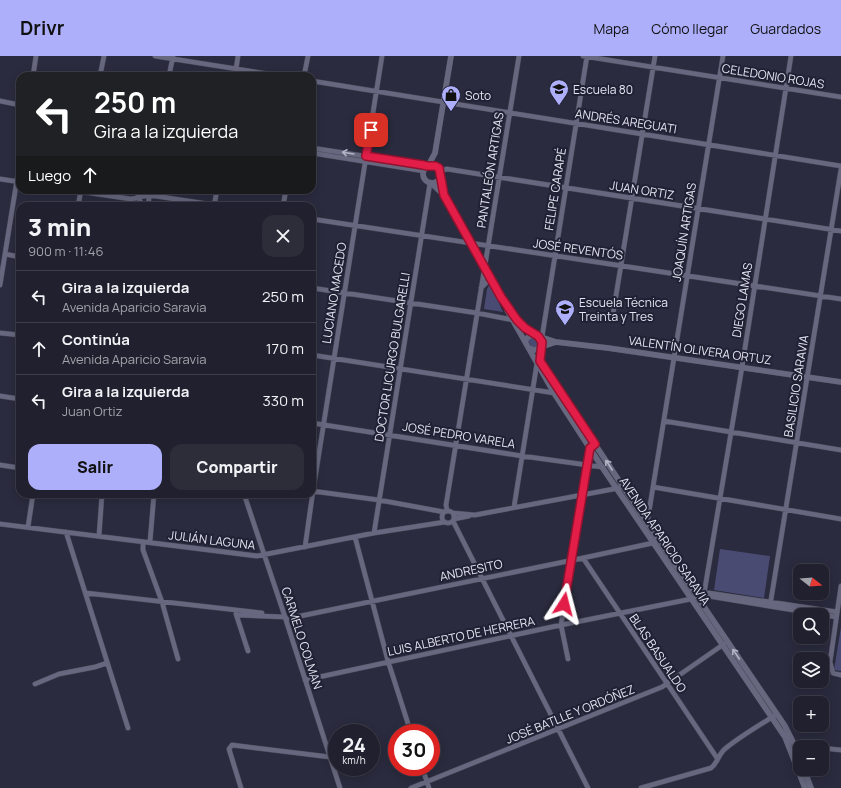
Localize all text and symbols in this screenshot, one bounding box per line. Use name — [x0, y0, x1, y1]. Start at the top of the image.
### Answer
text: Drivr — [20, 15, 64, 41]
text: Mapa — [594, 19, 629, 38]
text: Cómo llegar — [651, 19, 728, 38]
text: Guardados — [750, 19, 821, 38]
street label: CELEDONIO ROJAS — [721, 60, 825, 92]
school or university icon: Escuela 80 — [548, 78, 570, 106]
place label: Escuela 80 — [573, 81, 633, 98]
text: 250 m — [94, 83, 176, 121]
shop icon: Soto — [440, 84, 462, 112]
place label: Soto — [465, 87, 491, 104]
icon: left — [28, 88, 80, 140]
street label: ANDRÉS AREGUATI — [574, 105, 678, 137]
street label: PANTALEÓN ARTIGAS — [472, 111, 508, 229]
pin — [354, 113, 388, 147]
text: Gira a la izquierda — [94, 119, 238, 143]
icon: arrive — [360, 119, 382, 141]
street label: FELIPE CARAPÉ — [540, 146, 570, 232]
one-way arrow — [342, 149, 355, 157]
icon: ahead — [79, 164, 101, 186]
text: Luego — [28, 165, 71, 186]
street label: JUAN ORTIZ — [608, 176, 676, 204]
street label: JOAQUÍN ARTIGAS — [668, 181, 700, 283]
text: 3 min — [28, 210, 91, 243]
button: close — [262, 215, 304, 257]
street label: JOSÉ REVENTÓS — [532, 234, 624, 264]
street label: LUCIANO MACEDO — [318, 241, 350, 345]
text: 900 m · 11:46 — [28, 242, 103, 260]
street label: DIEGO LAMAS — [728, 261, 756, 339]
street label: DOCTOR LICURGO BULGARELLI — [370, 271, 414, 443]
text: Gira a la izquierda — [62, 277, 189, 298]
icon: left — [28, 286, 50, 308]
text: 250 m — [262, 286, 304, 307]
place label: Escuela Técnica Treinta y Tres — [579, 294, 668, 325]
text: Avenida Aparicio Saravia — [62, 298, 206, 316]
school or university icon: Escuela Técnica Treinta y Tres — [554, 298, 576, 326]
text: Continúa — [62, 329, 130, 350]
street label: VALENTÍN OLIVERA ORTUZ — [627, 332, 773, 368]
street label: BASILICIO SARAVIA — [780, 333, 813, 438]
icon: ahead — [28, 338, 50, 360]
text: 170 m — [266, 338, 304, 359]
text: Avenida Aparicio Saravia — [62, 350, 206, 368]
text: Gira a la izquierda — [62, 381, 189, 402]
icon: left — [28, 390, 50, 412]
text: 330 m — [263, 390, 304, 411]
text: Juan Ortiz — [62, 402, 123, 420]
street label: JOSÉ PEDRO VARELA — [401, 418, 517, 452]
button: Salir — [28, 444, 162, 490]
button: Compartir — [170, 444, 304, 490]
one-way arrow — [605, 460, 613, 471]
street label: AVENIDA APARICIO SARAVIA — [616, 474, 715, 609]
street label: JULIÁN LAGUNA — [168, 526, 257, 554]
street label: ANDRESITO — [438, 555, 504, 585]
north arrow — [793, 564, 829, 600]
map controls — [793, 564, 829, 776]
position arrow — [543, 583, 585, 625]
street label: CARMELO COLMAN — [277, 585, 327, 691]
button: search — [793, 608, 829, 644]
street label: BLAS BASUALDO — [625, 610, 691, 696]
street label: LUIS ALBERTO DE HERRERA — [386, 612, 537, 660]
one-way arrow — [732, 649, 740, 660]
button: layers — [793, 652, 829, 688]
street label: JOSÉ BATLLE Y ORDÓÑEZ — [503, 680, 637, 748]
button: + — [793, 696, 829, 732]
speed limit sign: 30 — [388, 724, 440, 776]
text: 24 — [342, 731, 366, 758]
button: − — [793, 740, 829, 776]
text: km/h — [342, 753, 366, 767]

